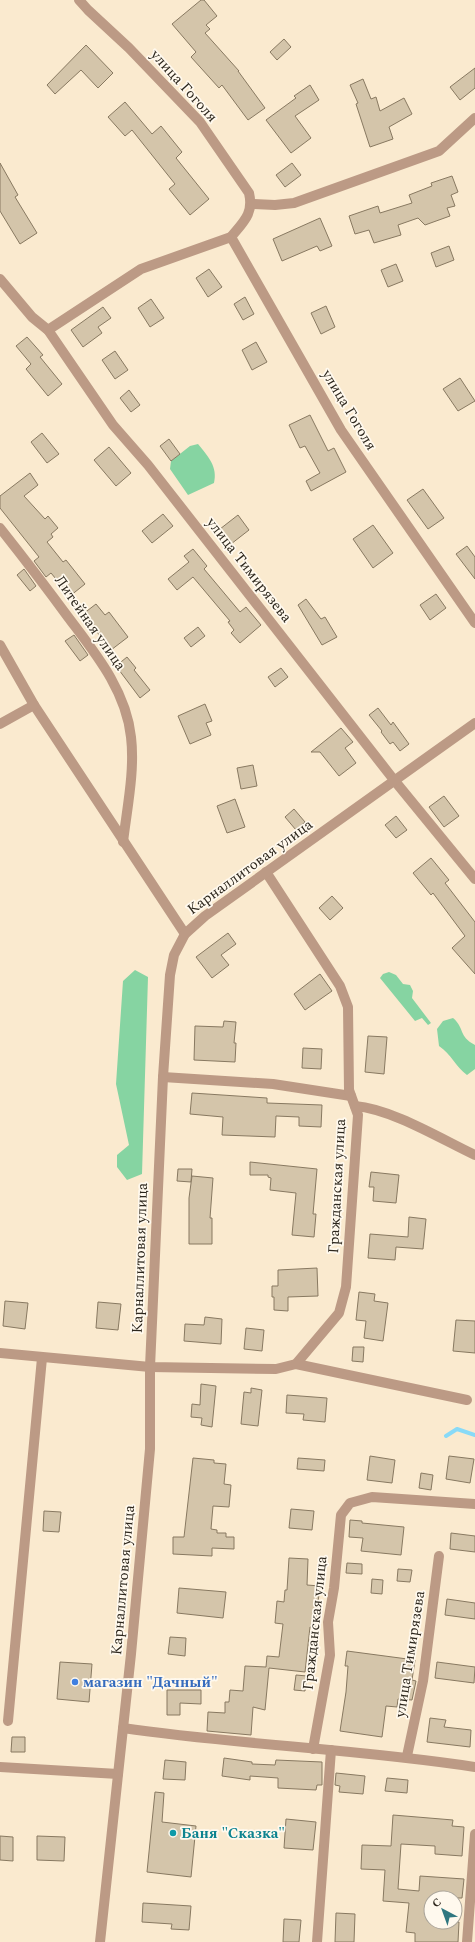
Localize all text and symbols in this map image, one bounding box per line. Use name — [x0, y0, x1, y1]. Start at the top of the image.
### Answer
street label: улица Гоголя — [144, 44, 223, 128]
street label: улица Гоголя — [315, 364, 382, 455]
street label: улица Тимирязева — [200, 512, 298, 628]
street label: Литейная улица — [48, 571, 132, 676]
street label: Карналлитовая улица — [182, 813, 318, 921]
street label: Гражданская улица — [322, 1117, 352, 1254]
street label: Карналлитовая улица — [126, 1182, 154, 1334]
street label: Карналлитовая улица — [105, 1503, 141, 1656]
street label: Гражданская улица — [297, 1554, 334, 1691]
street label: улица Тимирязева — [388, 1588, 431, 1720]
place label: магазин "Дачный" — [83, 1671, 218, 1694]
marker: магазин "Дачный" — [70, 1677, 80, 1687]
place label: Баня "Сказка" — [181, 1822, 285, 1845]
marker: Баня "Сказка" — [168, 1828, 178, 1838]
north arrow — [423, 1890, 463, 1930]
text: С — [428, 1894, 445, 1912]

